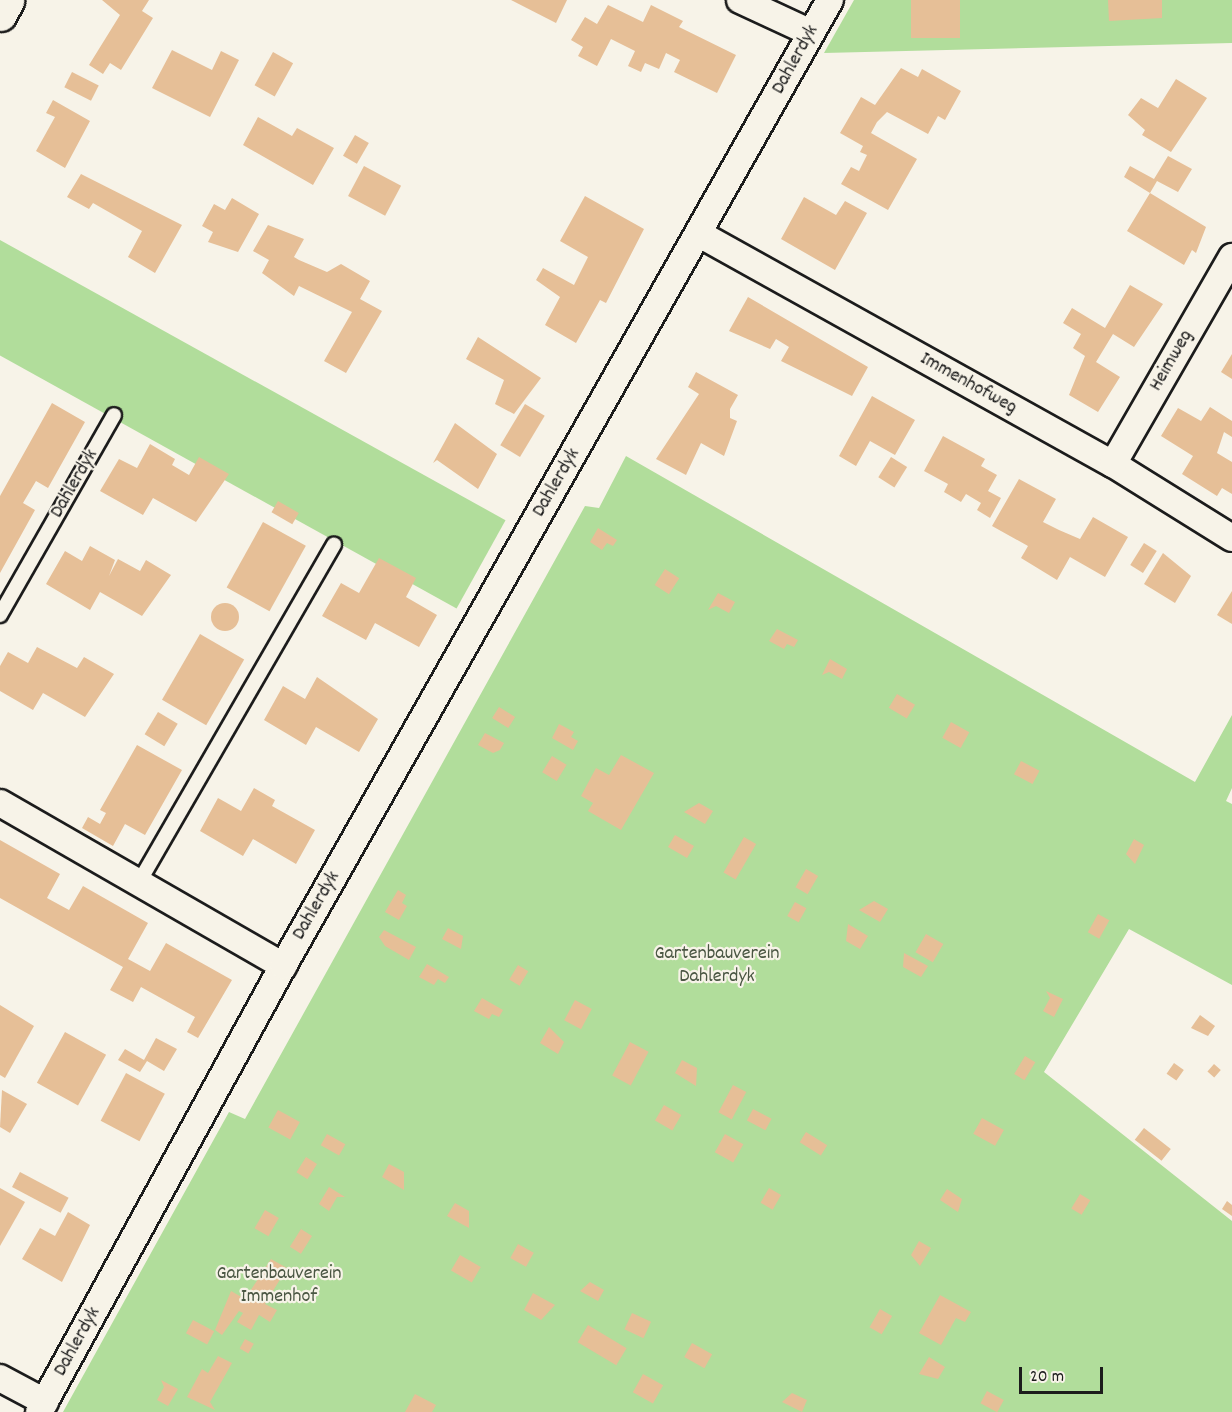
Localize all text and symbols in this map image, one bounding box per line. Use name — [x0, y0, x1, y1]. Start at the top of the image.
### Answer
street label: Dahlerdyk — [767, 21, 825, 99]
street label: Heimweg — [1145, 326, 1199, 396]
street label: Immenhofweg — [915, 348, 1021, 420]
street label: Dahlerdyk — [528, 444, 586, 522]
street label: Dahlerdyk — [46, 445, 104, 523]
street label: Dahlerdyk — [288, 867, 346, 945]
park label: Gartenbauverein Dahlerdyk — [654, 942, 780, 989]
park label: Gartenbauverein Immenhof — [216, 1262, 342, 1309]
street label: Dahlerdyk — [49, 1303, 107, 1381]
scale bar — [1022, 1355, 1106, 1393]
text: 20 m — [1030, 1365, 1064, 1390]

